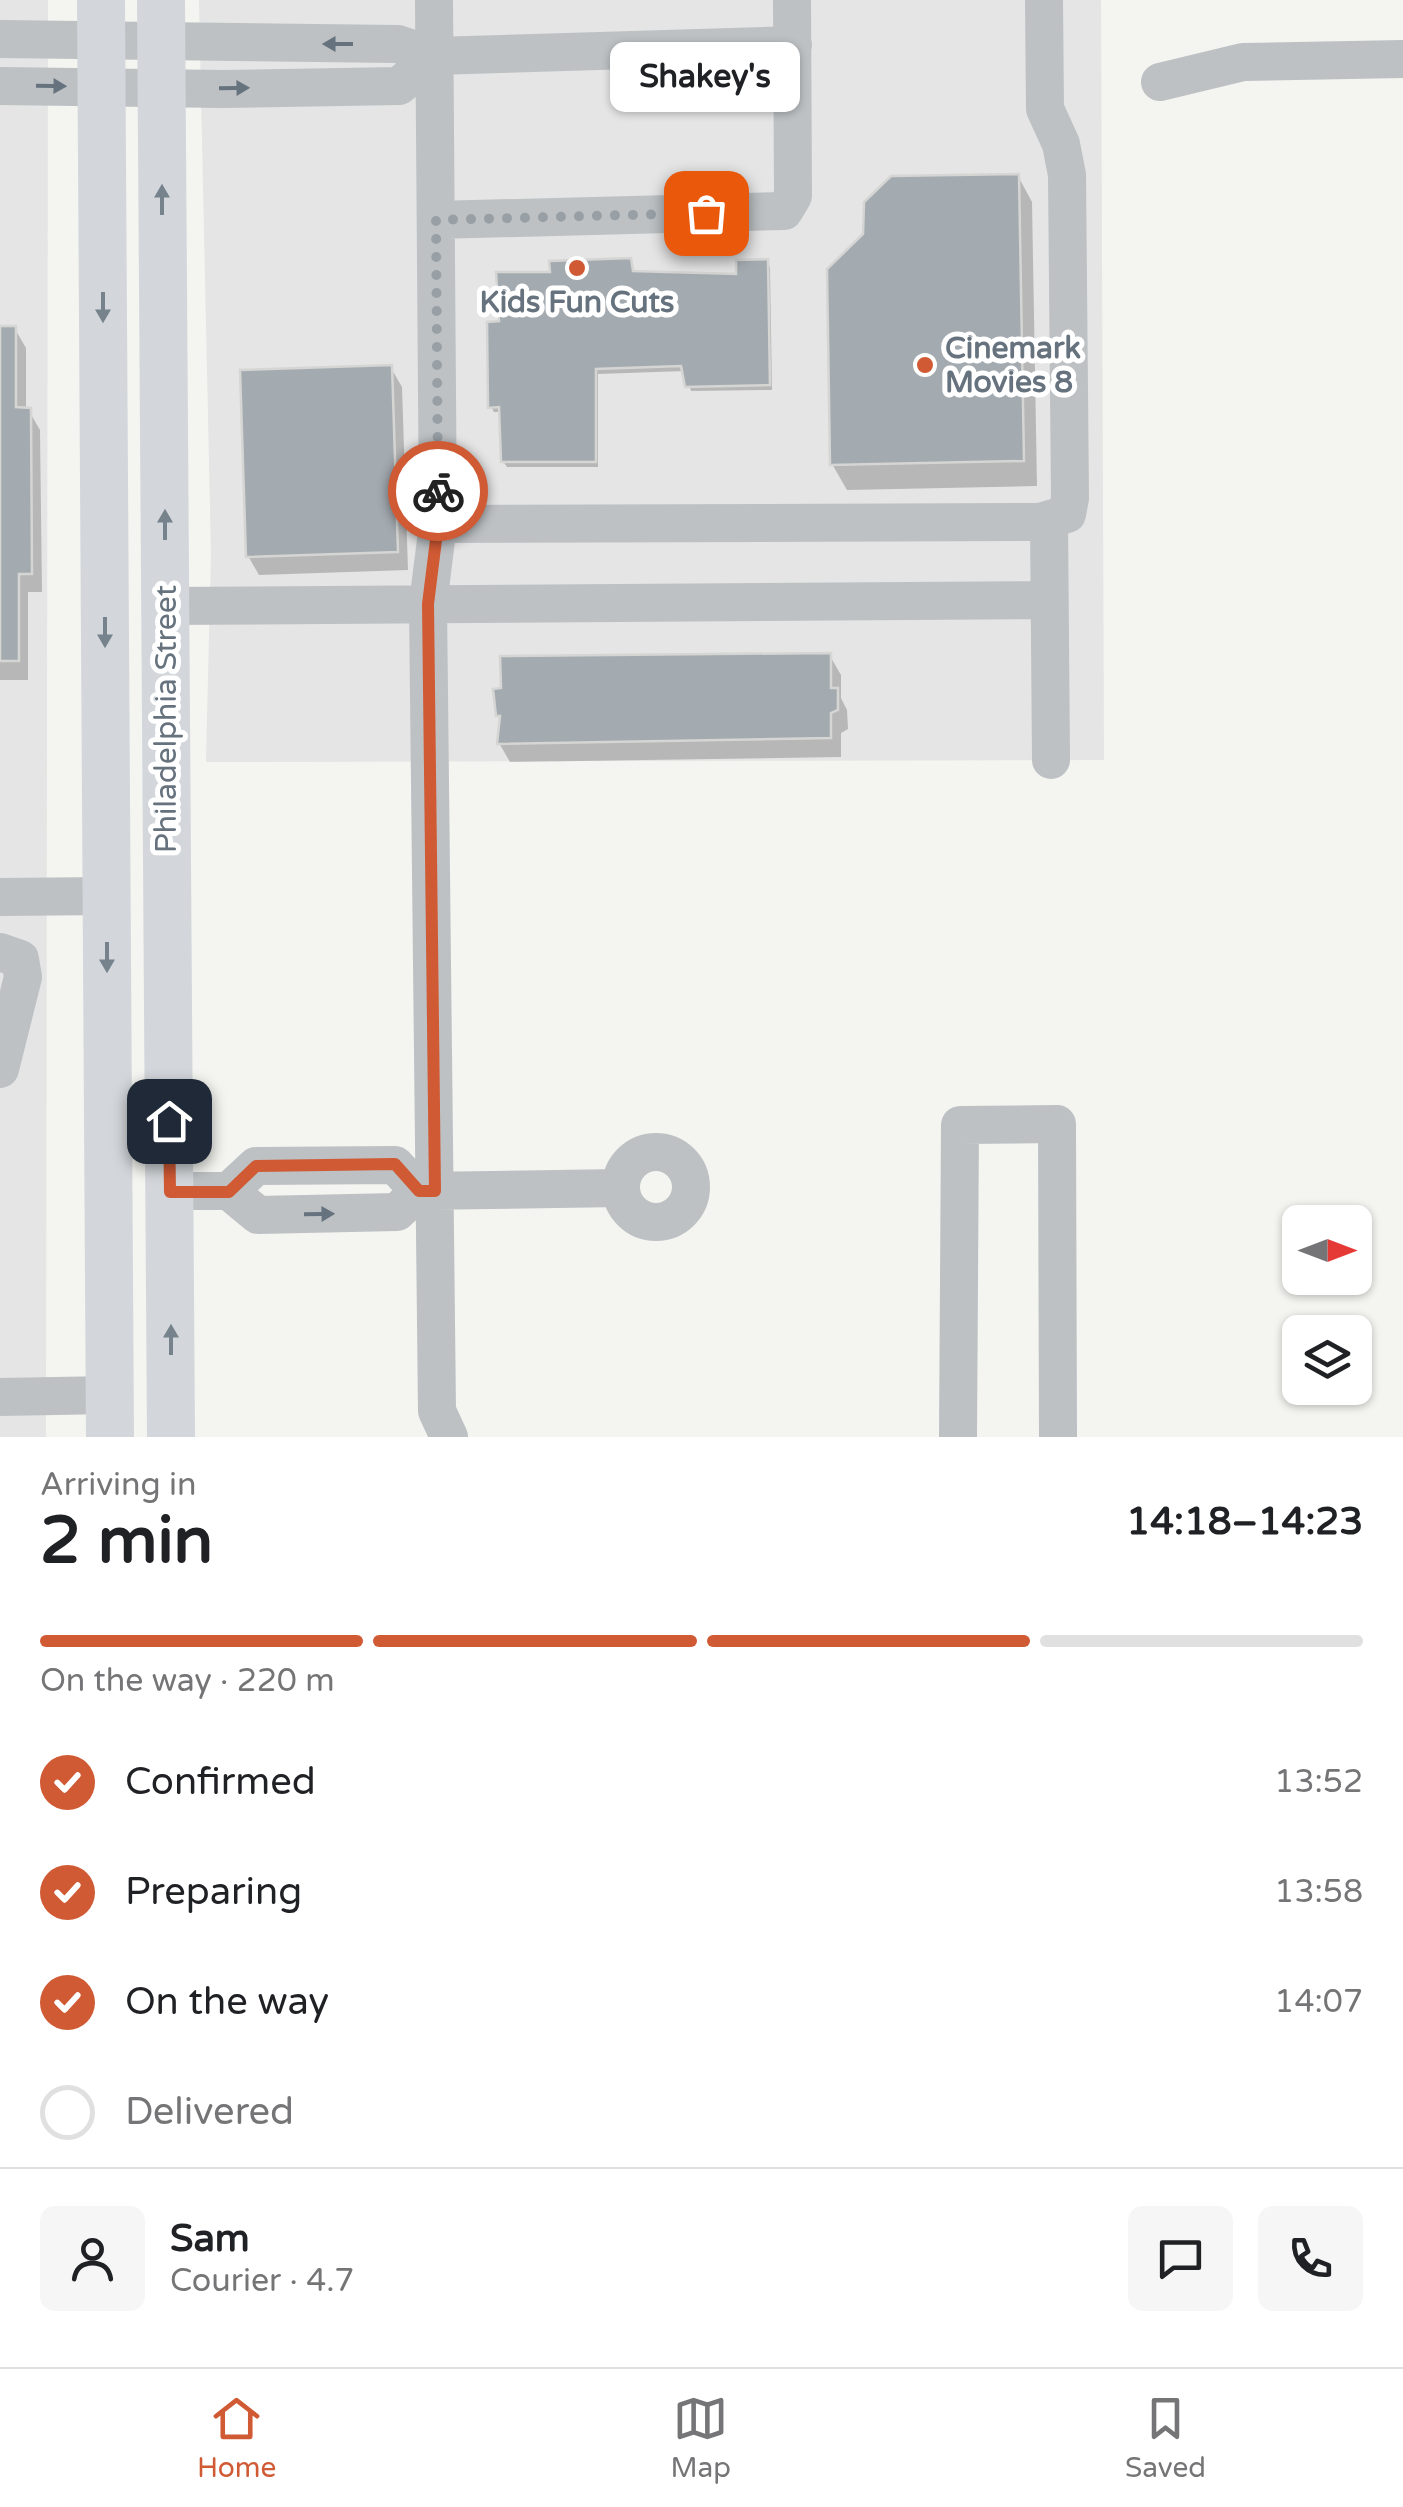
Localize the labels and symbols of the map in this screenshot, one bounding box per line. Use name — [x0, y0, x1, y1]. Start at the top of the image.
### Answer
one-way arrow — [321, 36, 353, 52]
callout: Shakey's — [611, 43, 801, 113]
one-way arrow — [35, 78, 67, 94]
one-way arrow — [218, 80, 250, 96]
pin — [664, 171, 749, 256]
one-way arrow — [154, 183, 170, 215]
marker: Kids Fun Cuts — [566, 257, 588, 279]
place label: Kids Fun Cuts — [480, 284, 674, 321]
one-way arrow — [95, 292, 111, 324]
place label: Cinemark Movies 8 — [945, 330, 1081, 401]
marker: Cinemark Movies 8 — [914, 354, 936, 376]
courier — [388, 441, 488, 541]
one-way arrow — [156, 508, 172, 540]
street label: Philadelphia Street — [148, 585, 185, 853]
one-way arrow — [97, 617, 113, 649]
one-way arrow — [99, 942, 115, 974]
pin — [127, 1079, 212, 1164]
one-way arrow — [303, 1205, 335, 1221]
north arrow — [1282, 1205, 1372, 1295]
one-way arrow — [163, 1323, 179, 1355]

